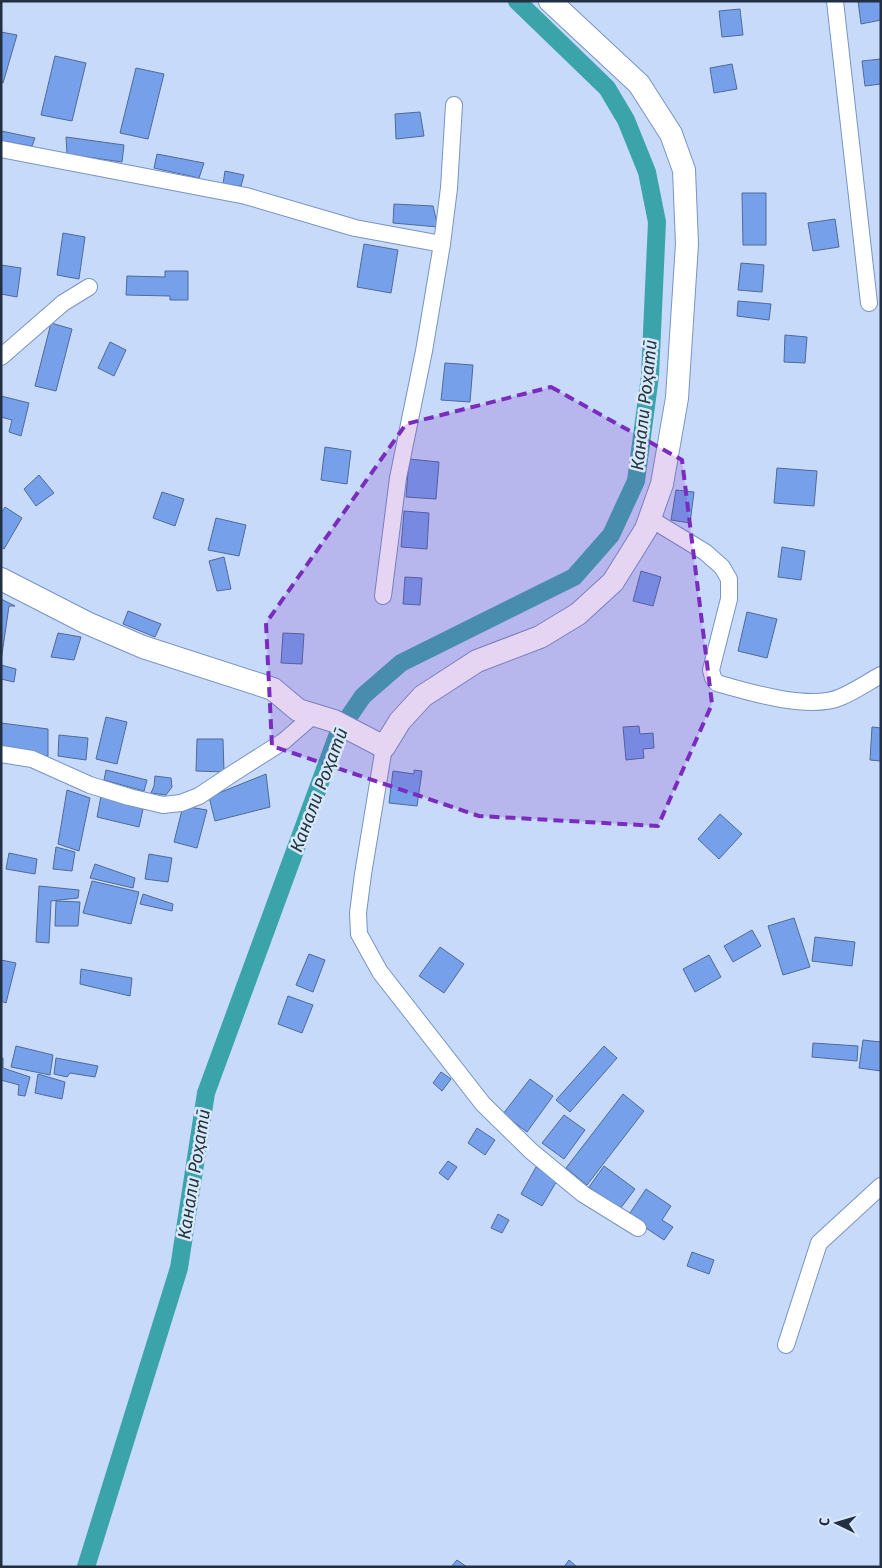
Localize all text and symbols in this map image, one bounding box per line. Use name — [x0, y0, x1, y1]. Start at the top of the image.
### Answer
water label: Канали Роҳатӣ — [626, 338, 662, 472]
water label: Канали Роҳатӣ — [285, 725, 353, 855]
water label: Канали Роҳатӣ — [173, 1107, 215, 1241]
north arrow — [812, 1498, 862, 1548]
text: С — [816, 1517, 833, 1527]

